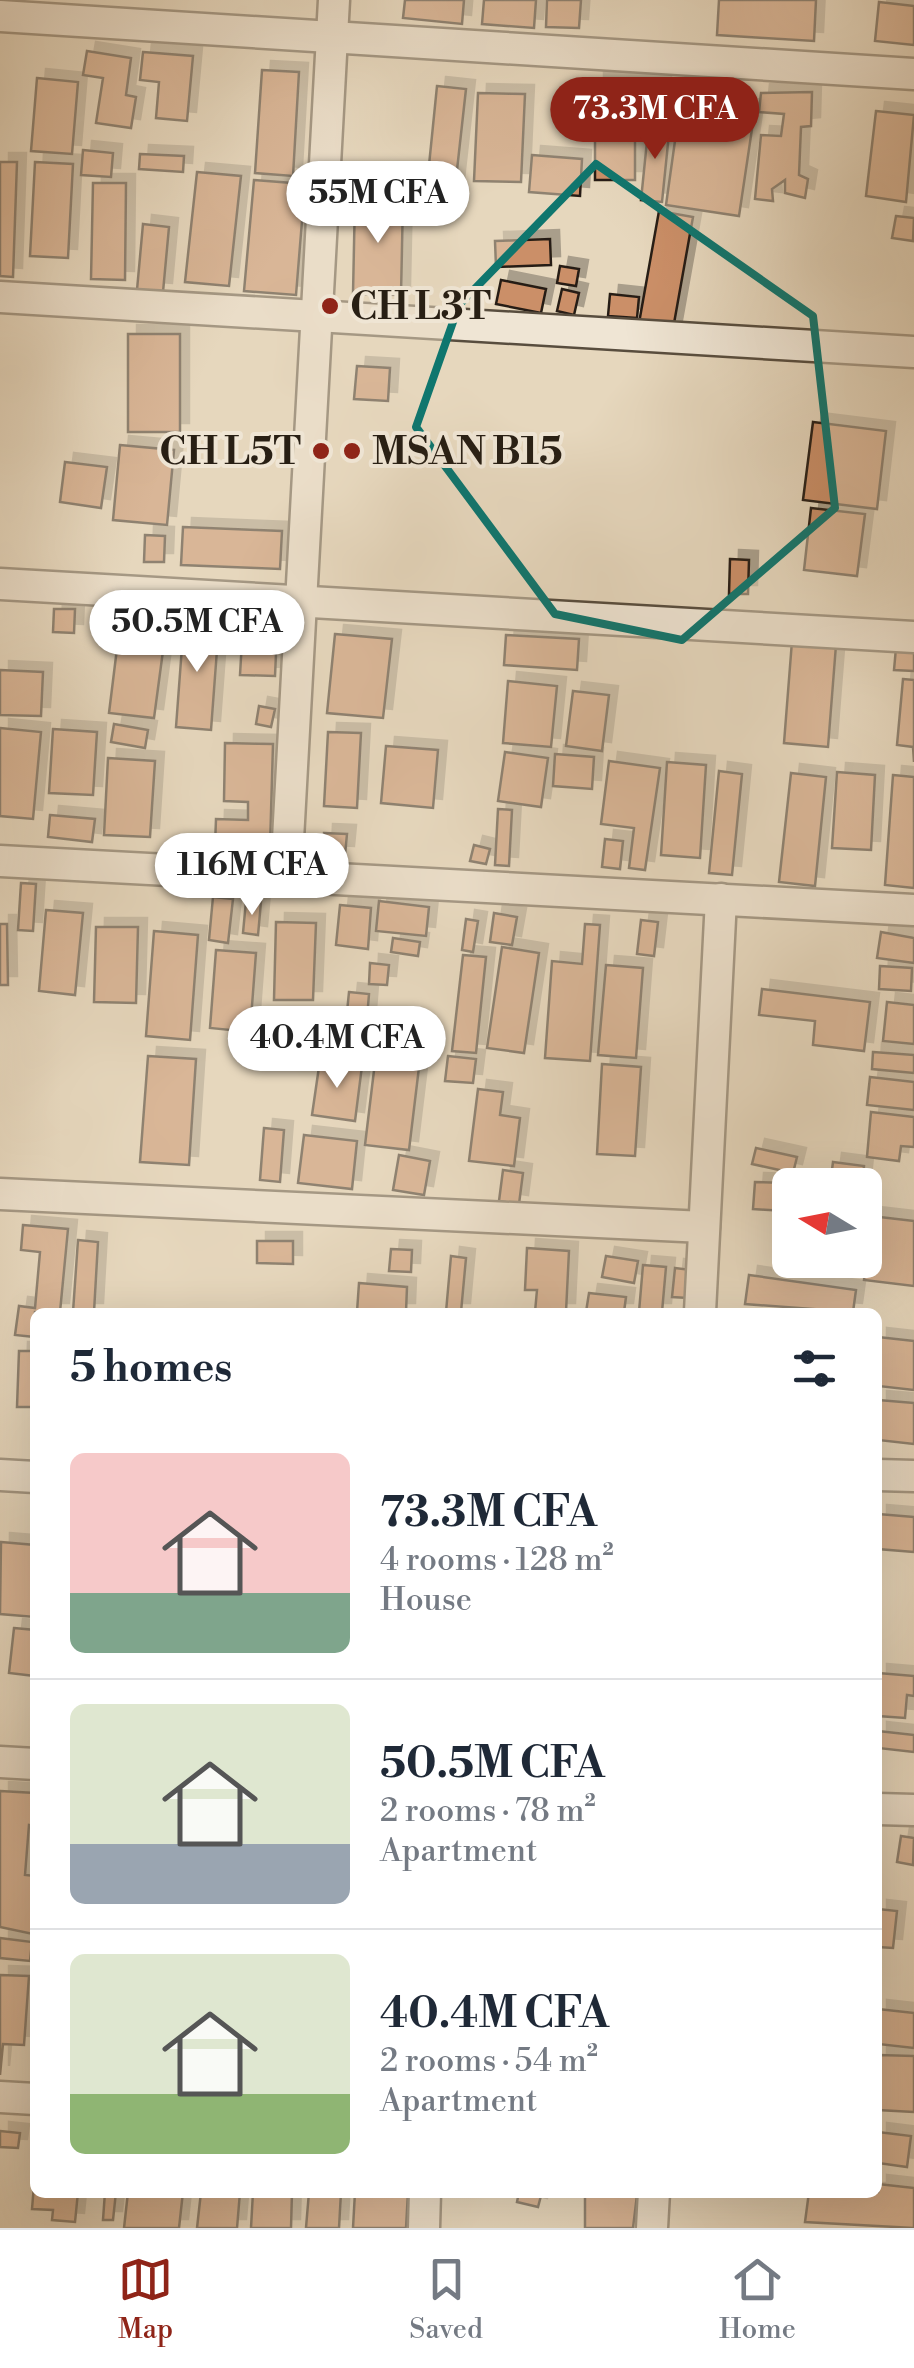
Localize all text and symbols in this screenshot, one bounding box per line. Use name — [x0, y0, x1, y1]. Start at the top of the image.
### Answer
pin: 73.3M CFA — [541, 77, 769, 162]
text: 73.3M CFA — [572, 89, 738, 129]
pin: 55M CFA — [286, 161, 470, 246]
text: 55M CFA — [308, 173, 448, 213]
place label: CH L3T — [350, 284, 491, 331]
marker: CH L3T — [319, 295, 341, 317]
place label: CH L5T — [159, 429, 301, 476]
place label: MSAN B15 — [372, 429, 563, 476]
marker: CH L5T — [310, 440, 332, 462]
marker: MSAN B15 — [341, 440, 363, 462]
pin: 50.5M CFA — [83, 590, 311, 675]
text: 50.5M CFA — [111, 602, 283, 642]
pin: 116M CFA — [149, 833, 355, 918]
text: 116M CFA — [177, 845, 327, 885]
pin: 40.4M CFA — [223, 1006, 451, 1091]
text: 40.4M CFA — [250, 1018, 424, 1058]
north arrow — [772, 1168, 882, 1278]
map controls — [772, 1168, 882, 1278]
icon: filters — [787, 1341, 842, 1396]
text: 5 homes — [70, 1342, 232, 1395]
text: 73.3M CFA — [380, 1487, 597, 1540]
icon: home — [150, 1493, 270, 1613]
text: 4 rooms · 128 m² — [380, 1540, 614, 1580]
text: House — [380, 1580, 472, 1620]
text: 50.5M CFA — [380, 1738, 605, 1791]
icon: home — [150, 1744, 270, 1864]
text: 2 rooms · 78 m² — [380, 1791, 596, 1831]
text: Apartment — [380, 1831, 537, 1871]
text: 40.4M CFA — [380, 1988, 609, 2041]
icon: home — [150, 1994, 270, 2114]
text: 2 rooms · 54 m² — [380, 2041, 598, 2081]
text: Apartment — [380, 2081, 537, 2121]
tab: Map — [118, 2252, 173, 2347]
tab: Saved — [409, 2252, 483, 2347]
tab: Home — [719, 2252, 796, 2347]

